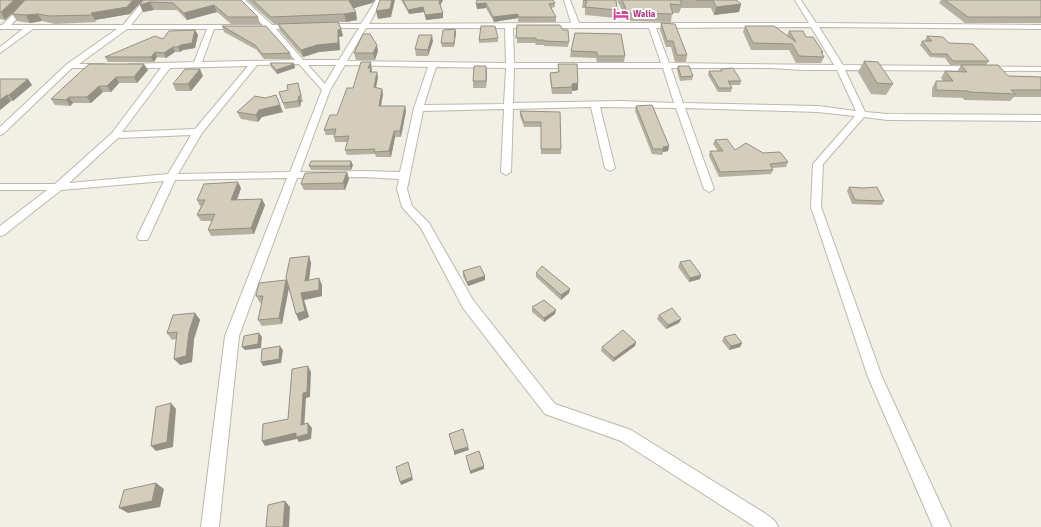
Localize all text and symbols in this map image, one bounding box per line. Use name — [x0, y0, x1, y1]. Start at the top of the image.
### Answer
hotel icon: Walia — [612, 5, 630, 23]
place label: Walia — [633, 9, 656, 20]

